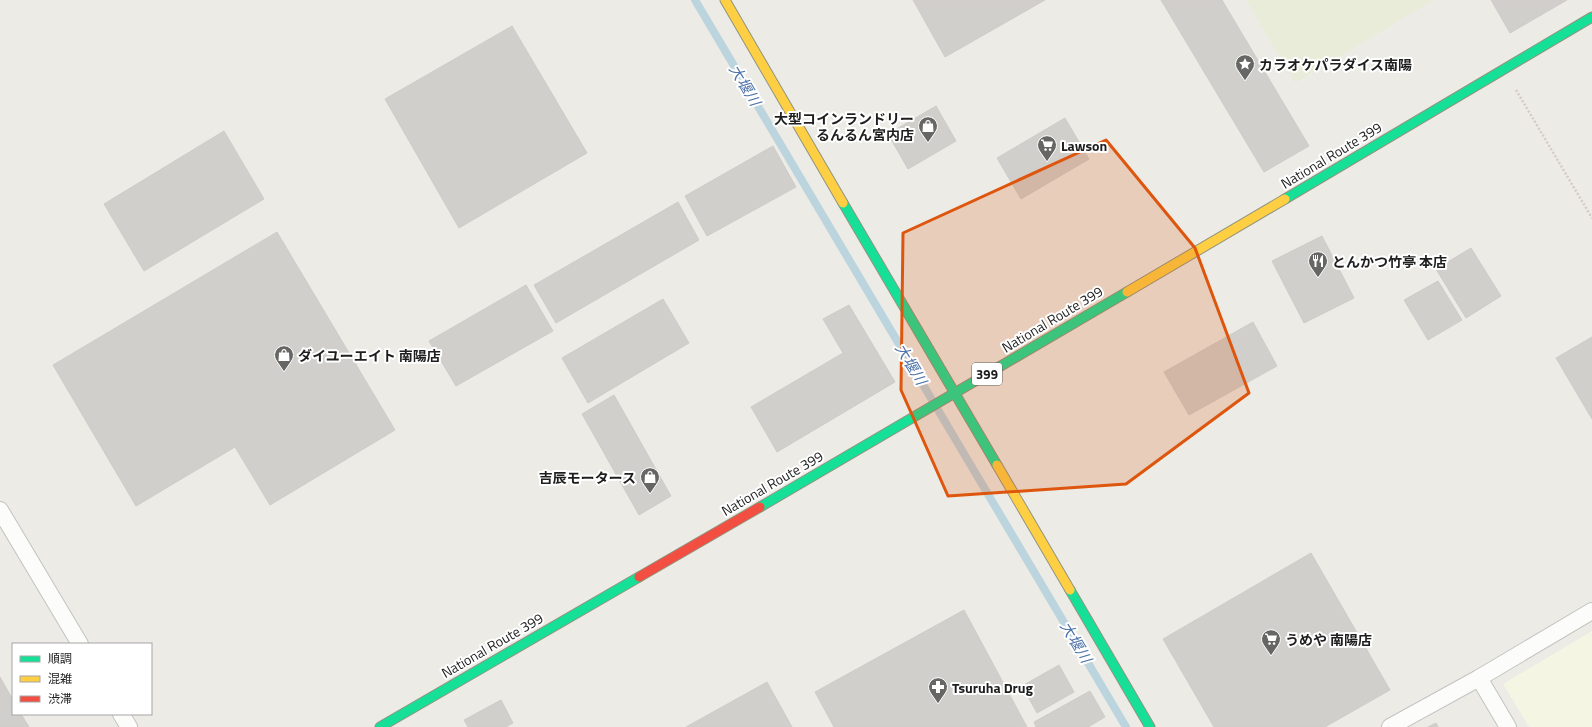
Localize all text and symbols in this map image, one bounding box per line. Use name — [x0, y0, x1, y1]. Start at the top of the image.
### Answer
place icon: カラオケパラダイス南陽 — [1234, 53, 1256, 81]
place label: カラオケパラダイス南陽 — [1259, 54, 1412, 75]
water label: 大堰川 — [724, 60, 767, 112]
place label: 大型コインランドリー るんるん宮内店 — [774, 108, 914, 145]
shop icon: 大型コインランドリー るんるん宮内店 — [917, 115, 939, 143]
street label: National Route 399 — [1276, 116, 1386, 194]
supermarket icon: Lawson — [1036, 134, 1058, 162]
place label: Lawson — [1061, 135, 1107, 156]
restaurant icon: とんかつ竹亭 本店 — [1307, 250, 1329, 278]
place label: とんかつ竹亭 本店 — [1332, 251, 1447, 272]
street label: National Route 399 — [997, 280, 1107, 358]
water label: 大堰川 — [890, 339, 933, 391]
shop icon: ダイユーエイト 南陽店 — [273, 344, 295, 372]
place label: ダイユーエイト 南陽店 — [298, 345, 441, 366]
road number: 399 — [972, 363, 1002, 385]
street label: National Route 399 — [717, 445, 827, 521]
shop icon: 吉辰モータース — [639, 466, 661, 494]
place label: 吉辰モータース — [539, 467, 636, 488]
street label: National Route 399 — [437, 607, 547, 683]
water label: 大堰川 — [1055, 617, 1098, 669]
supermarket icon: うめや 南陽店 — [1260, 628, 1282, 656]
place label: うめや 南陽店 — [1285, 629, 1372, 650]
legend — [12, 643, 152, 715]
text: 順調 — [48, 649, 72, 668]
text: 混雑 — [48, 669, 72, 688]
pharmacy icon: Tsuruha Drug — [927, 676, 949, 704]
place label: Tsuruha Drug — [952, 677, 1034, 698]
text: 渋滞 — [48, 689, 72, 708]

